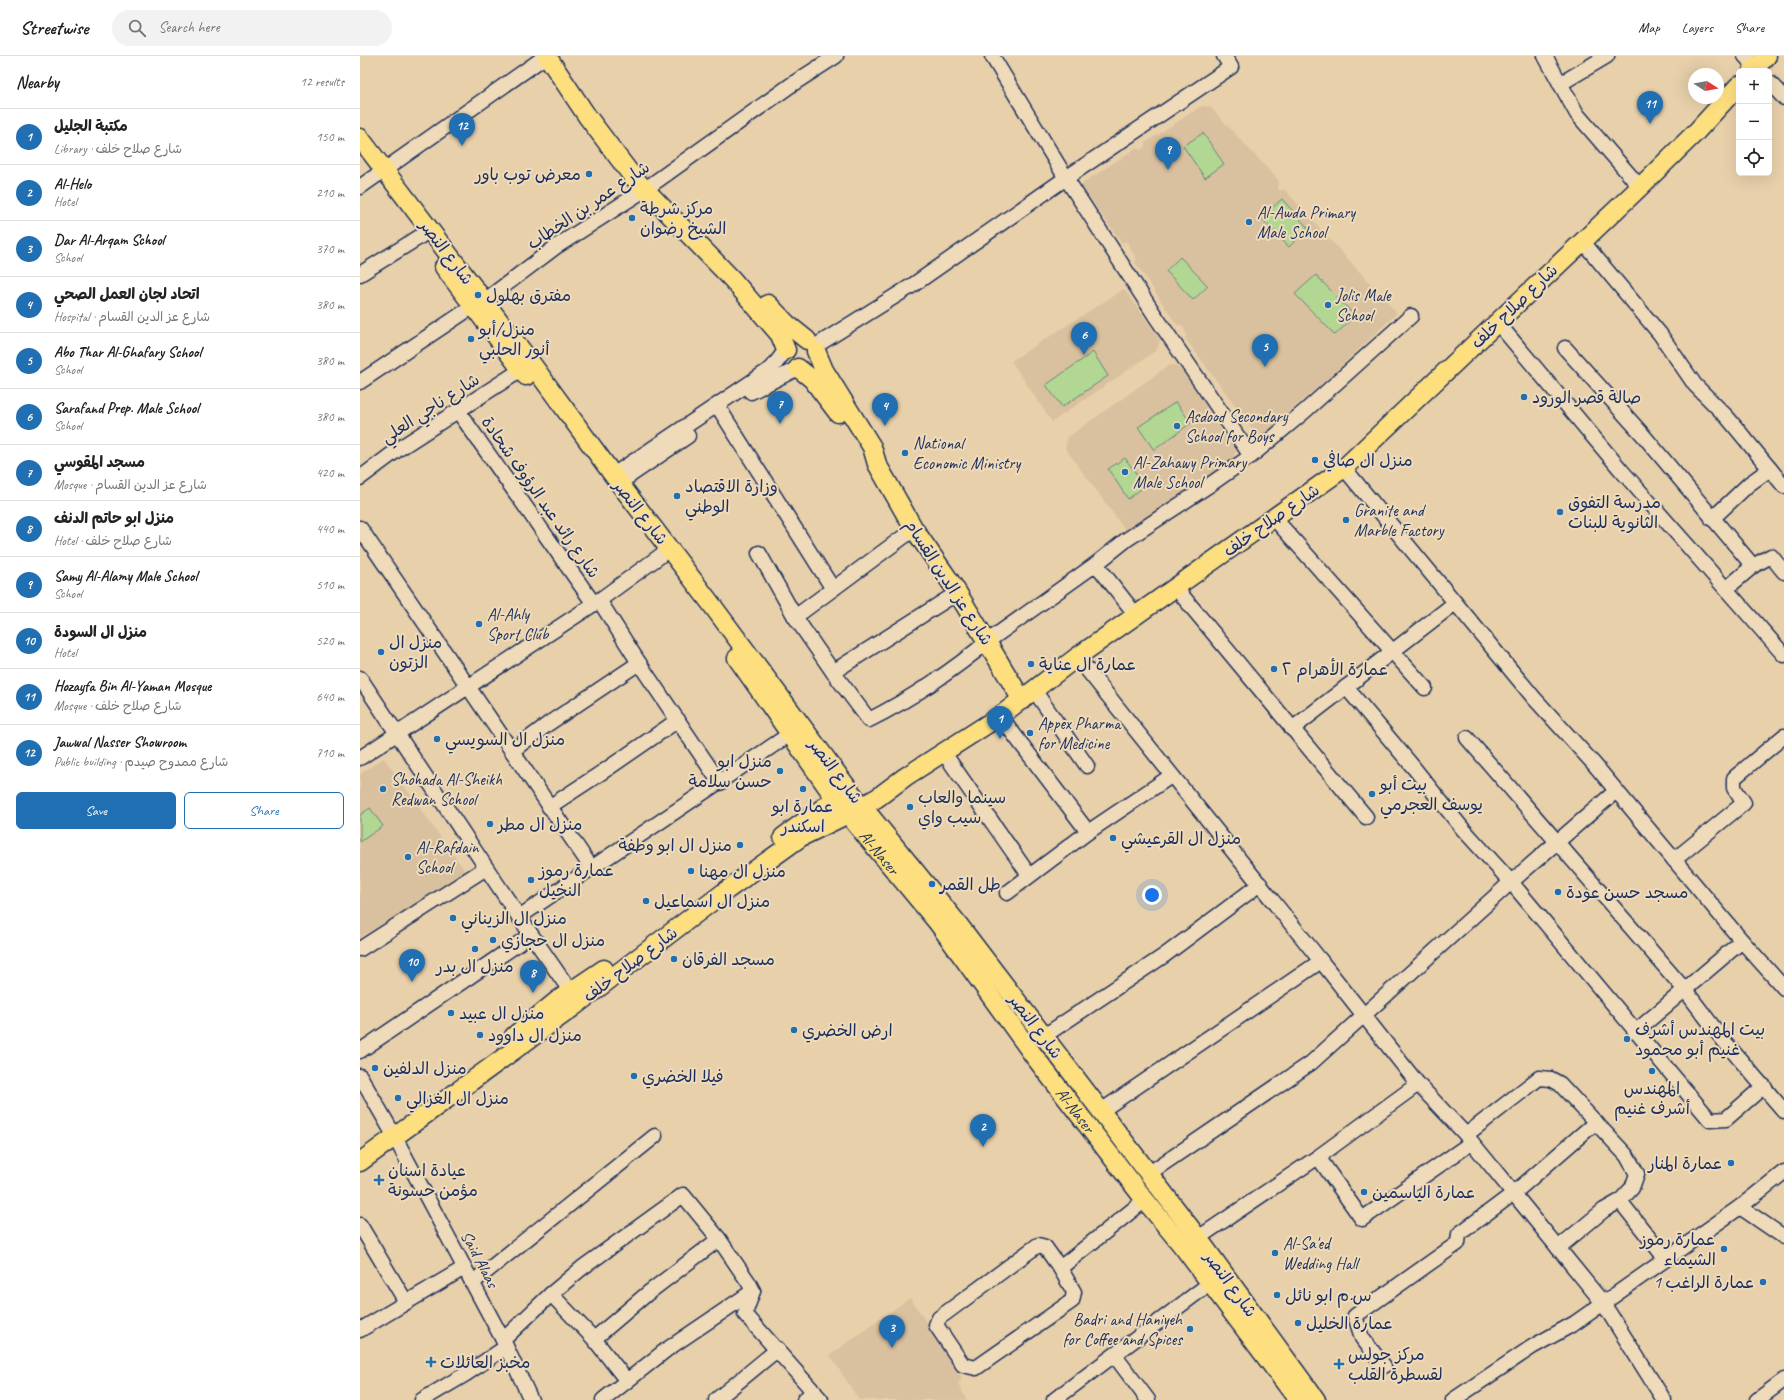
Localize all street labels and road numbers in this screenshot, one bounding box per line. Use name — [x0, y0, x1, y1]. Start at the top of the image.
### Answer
street label: شارع عمر بن الخطاب — [523, 157, 654, 255]
street label: شارع النصر — [413, 214, 478, 290]
street label: شارع صلاح خلف — [1466, 260, 1563, 354]
street label: شارع ناجي العلي — [377, 369, 486, 451]
street label: شارع رائد عبد الرؤوف شحادة — [476, 412, 604, 583]
street label: شارع النصر — [607, 474, 672, 549]
street label: شارع صلاح خلف — [1219, 479, 1324, 562]
street label: شارع عز الدين القسام — [897, 515, 997, 651]
street label: شارع النصر — [802, 733, 867, 809]
street label: Al-Naser — [854, 826, 905, 881]
street label: شارع صلاح خلف — [579, 922, 682, 1008]
street label: شارع النصر — [1002, 988, 1067, 1064]
street label: Al-Naser — [1051, 1083, 1101, 1139]
street label: Said Alaas — [456, 1227, 504, 1293]
street label: شارع النصر — [1198, 1246, 1262, 1322]

